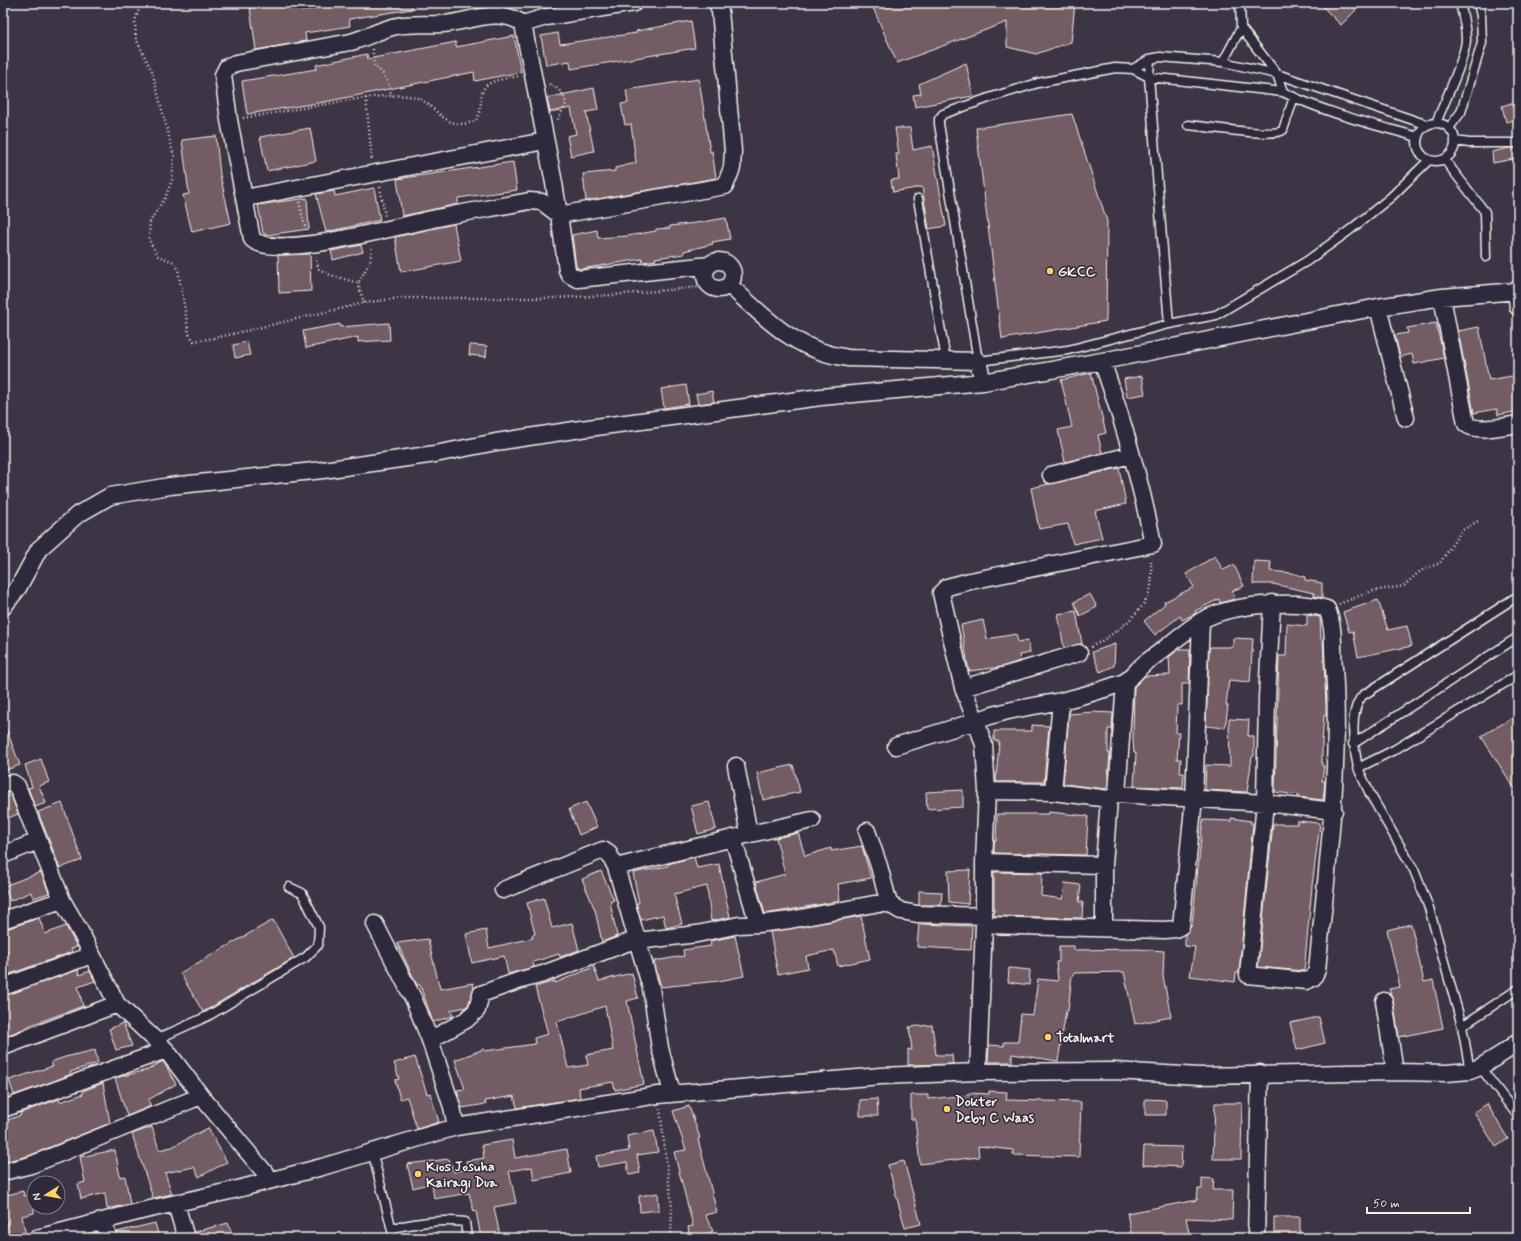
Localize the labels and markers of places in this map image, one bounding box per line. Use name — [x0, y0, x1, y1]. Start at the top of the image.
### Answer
place label: GKCC — [1058, 263, 1096, 281]
marker: GKCC — [1045, 266, 1055, 276]
place label: Totalmart — [1056, 1029, 1115, 1047]
marker: Totalmart — [1043, 1032, 1053, 1042]
place label: Dokter Deby C Waas — [955, 1093, 1035, 1127]
marker: Dokter Deby C Waas — [942, 1104, 952, 1114]
place label: Kios Josuha Kairagi Dua — [426, 1158, 498, 1194]
marker: Kios Josuha Kairagi Dua — [413, 1169, 423, 1179]

